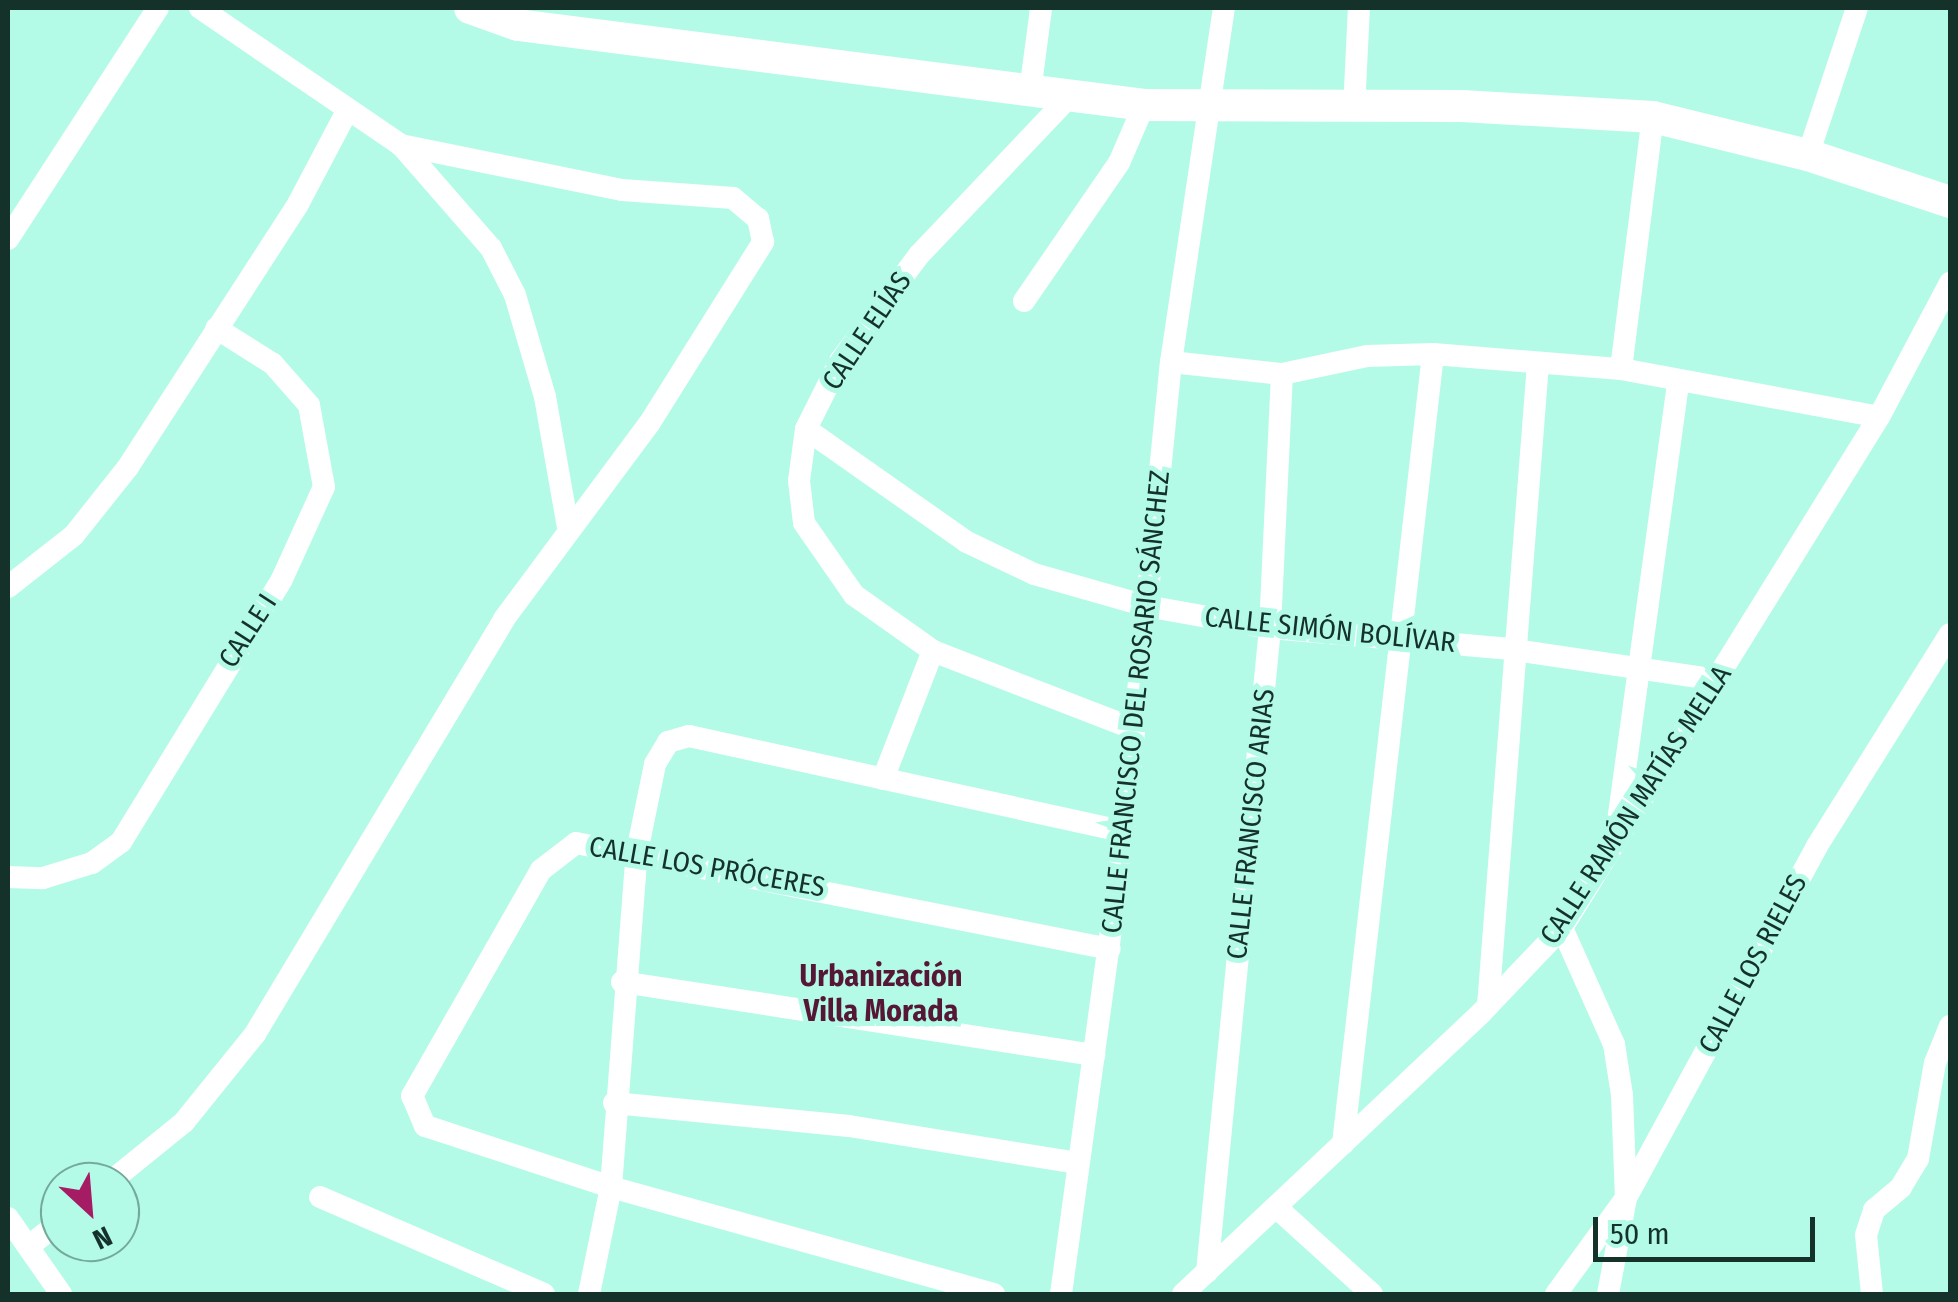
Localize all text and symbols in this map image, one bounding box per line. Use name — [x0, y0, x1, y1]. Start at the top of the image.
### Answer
street label: CALLE ELÍAS — [815, 266, 919, 396]
street label: CALLE FRANCISCO DEL ROSARIO SÁNCHEZ — [1095, 469, 1177, 935]
street label: CALLE I — [212, 588, 284, 674]
street label: CALLE SIMÓN BOLÍVAR — [1203, 600, 1457, 660]
street label: CALLE RAMÓN MATÍAS MELLA — [1533, 659, 1739, 951]
street label: CALLE FRANCISCO ARIAS — [1220, 687, 1282, 961]
street label: CALLE LOS PRÓCERES — [586, 830, 828, 904]
street label: CALLE LOS RIELES — [1692, 869, 1814, 1059]
district label: Urbanización Villa Morada — [800, 958, 962, 1028]
north arrow — [40, 1162, 140, 1262]
scale bar — [1598, 1197, 1820, 1259]
text: 50 m — [1610, 1216, 1670, 1252]
text: N — [88, 1219, 117, 1256]

